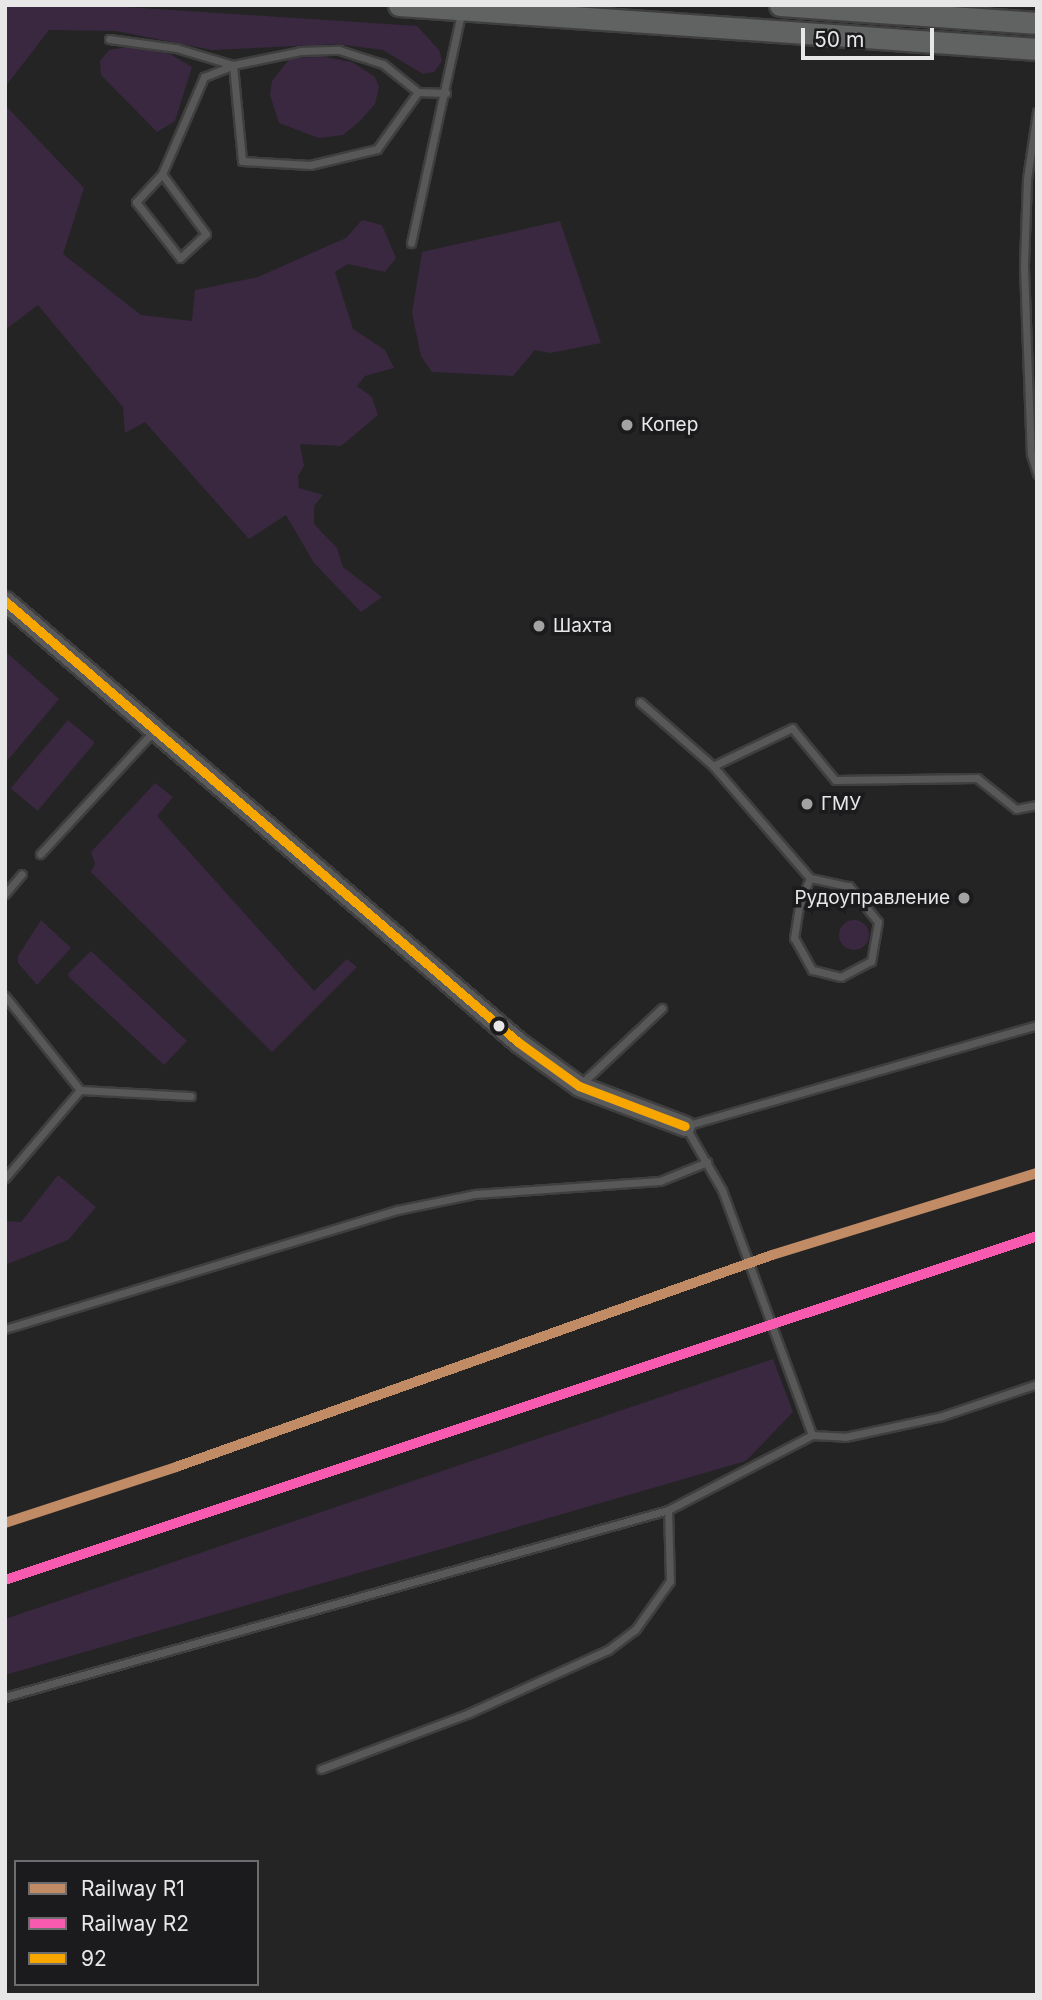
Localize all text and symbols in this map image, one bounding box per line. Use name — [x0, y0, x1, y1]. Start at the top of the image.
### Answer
scale bar — [804, 14, 937, 58]
text: 50 m — [814, 27, 864, 52]
place label: Копер — [641, 414, 698, 436]
marker: Копер — [619, 417, 635, 433]
place label: Шахта — [553, 615, 612, 637]
marker: Шахта — [531, 618, 547, 634]
place label: ГМУ — [821, 793, 861, 815]
marker: ГМУ — [799, 796, 815, 812]
place label: Рудоуправление — [794, 887, 950, 909]
marker: Рудоуправление — [956, 890, 972, 906]
unlabelled marker — [492, 1019, 506, 1033]
legend — [14, 1860, 259, 1986]
text: Railway R1 — [81, 1876, 185, 1901]
text: Railway R2 — [81, 1911, 189, 1936]
text: 92 — [81, 1946, 107, 1971]

